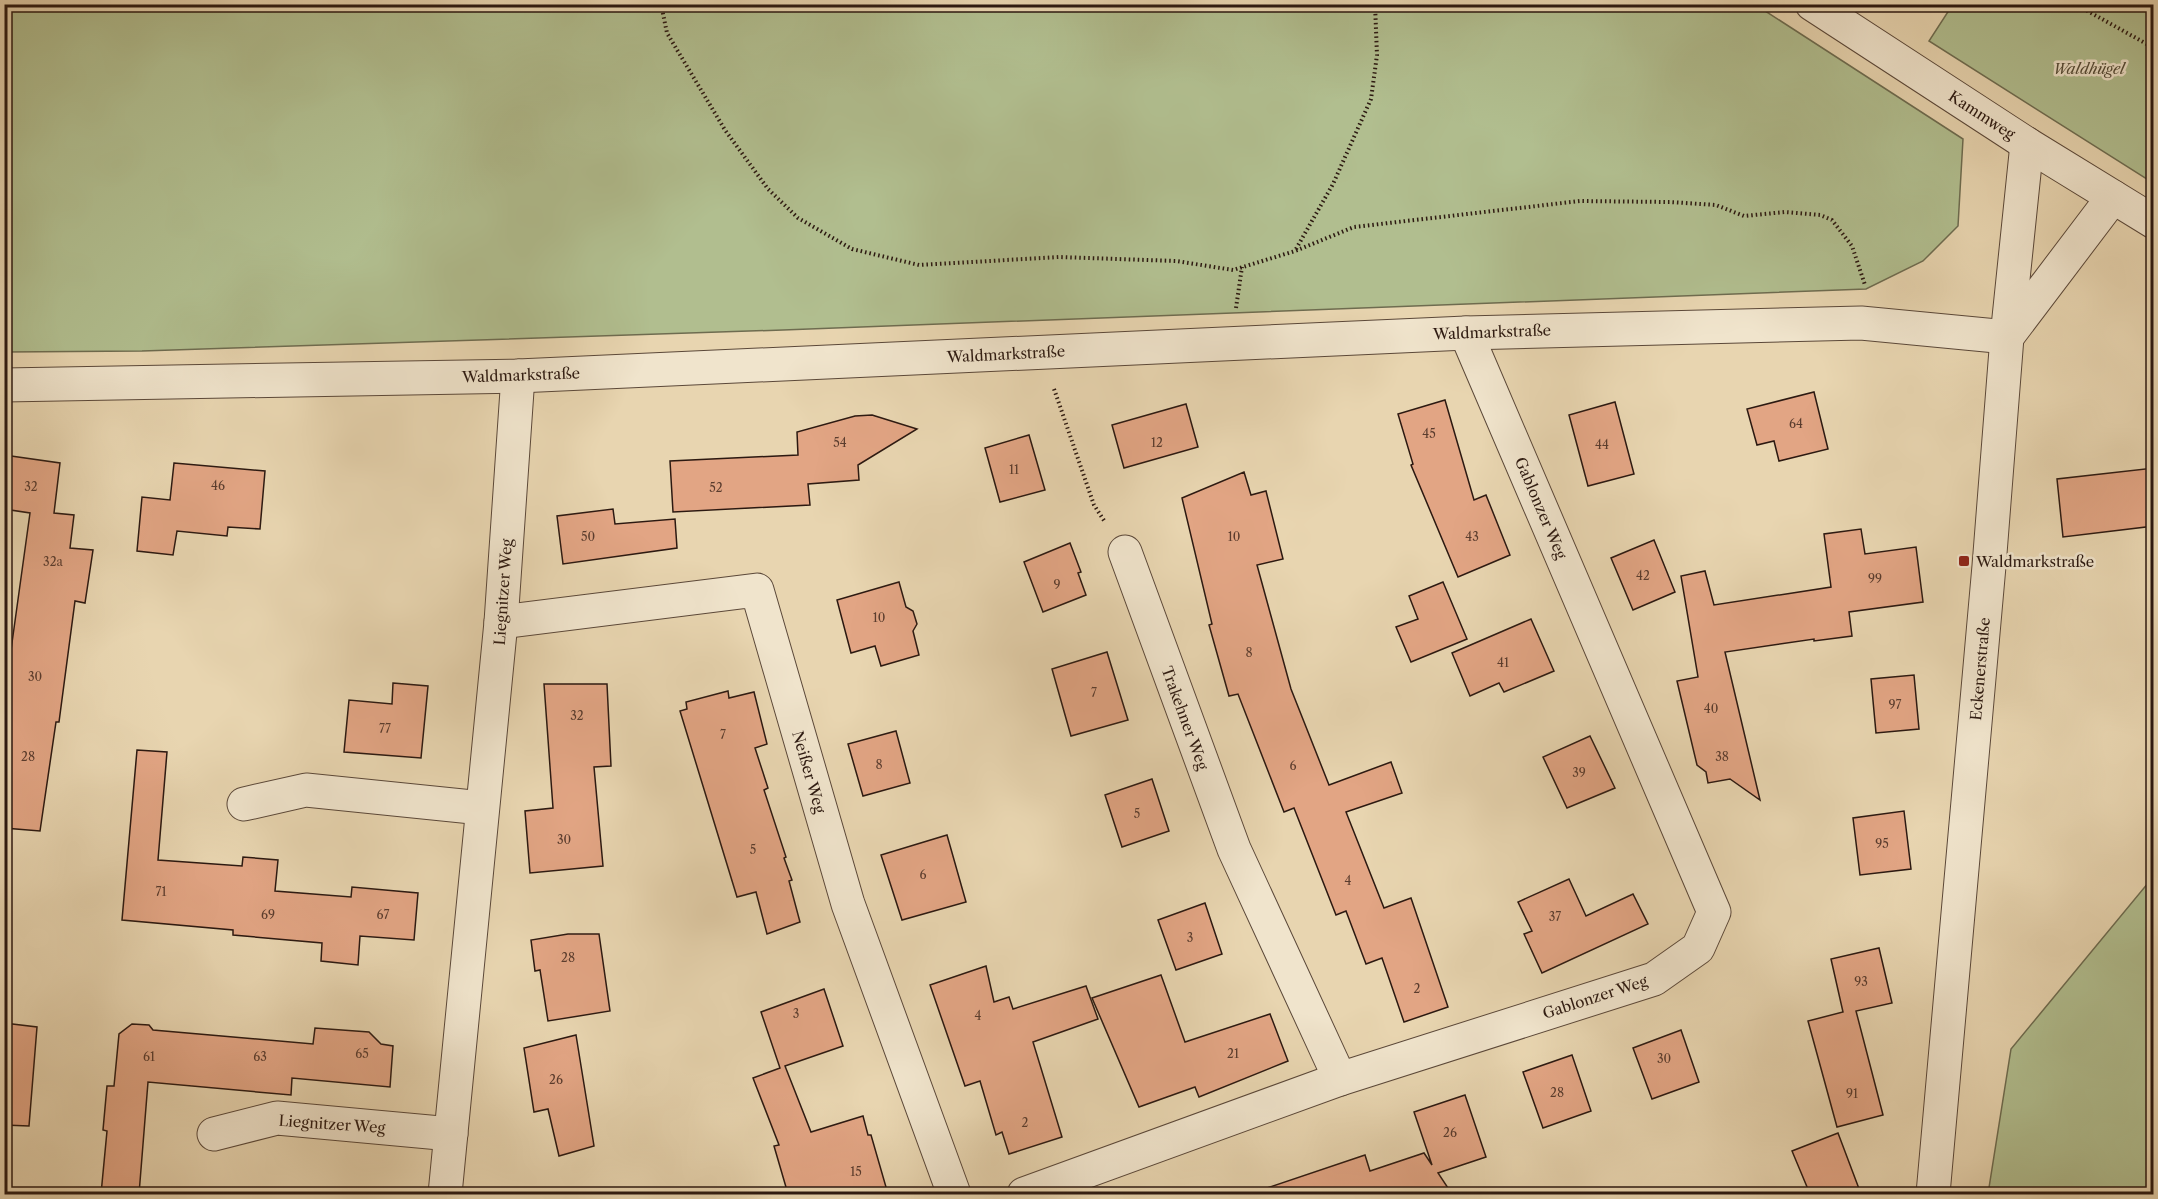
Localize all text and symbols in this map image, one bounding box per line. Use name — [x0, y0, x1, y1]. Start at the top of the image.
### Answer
park label: Waldhügel — [2053, 59, 2127, 78]
street label: Kammweg — [1945, 86, 2019, 144]
street label: Waldmarkstraße — [1432, 320, 1551, 344]
street label: Waldmarkstraße — [945, 341, 1066, 367]
street label: Waldmarkstraße — [461, 363, 580, 387]
house number: 64 — [1789, 416, 1803, 431]
house number: 45 — [1422, 426, 1436, 441]
house number: 54 — [833, 435, 847, 450]
house number: 12 — [1151, 435, 1163, 450]
house number: 44 — [1595, 437, 1609, 452]
street label: Gablonzer Weg — [1511, 454, 1571, 562]
house number: 11 — [1009, 462, 1019, 477]
house number: 46 — [211, 478, 225, 493]
house number: 32 — [24, 479, 38, 494]
house number: 52 — [709, 480, 723, 495]
house number: 50 — [581, 529, 595, 544]
house number: 10 — [1228, 529, 1240, 544]
house number: 43 — [1465, 529, 1479, 544]
street label: Liegnitzer Weg — [490, 538, 516, 646]
place label: Waldmarkstraße — [1975, 552, 2094, 571]
house number: 32a — [43, 554, 64, 569]
marker: Waldmarkstraße — [1957, 554, 1971, 568]
house number: 42 — [1636, 568, 1650, 583]
house number: 99 — [1868, 571, 1882, 586]
house number: 9 — [1053, 577, 1061, 592]
house number: 10 — [873, 610, 885, 625]
street label: Eckenerstraße — [1966, 617, 1994, 721]
house number: 8 — [1245, 645, 1253, 660]
house number: 41 — [1497, 655, 1509, 670]
street label: Trakehner Weg — [1157, 664, 1213, 773]
house number: 30 — [28, 669, 42, 684]
house number: 7 — [1091, 685, 1097, 700]
house number: 97 — [1889, 697, 1902, 712]
house number: 40 — [1704, 701, 1718, 716]
house number: 32 — [570, 708, 584, 723]
house number: 77 — [379, 721, 391, 736]
house number: 7 — [720, 727, 726, 742]
street label: Neißer Weg — [788, 729, 830, 815]
house number: 28 — [21, 749, 35, 764]
house number: 38 — [1715, 749, 1729, 764]
house number: 8 — [875, 757, 883, 772]
house number: 6 — [1289, 758, 1297, 773]
house number: 39 — [1572, 765, 1586, 780]
house number: 5 — [1134, 806, 1140, 821]
house number: 30 — [557, 832, 571, 847]
house number: 95 — [1875, 836, 1889, 851]
house number: 5 — [750, 842, 756, 857]
house number: 6 — [919, 867, 927, 882]
house number: 4 — [1345, 873, 1352, 888]
house number: 71 — [156, 884, 166, 899]
house number: 69 — [261, 907, 275, 922]
house number: 67 — [377, 907, 389, 922]
house number: 37 — [1549, 909, 1561, 924]
house number: 3 — [1187, 930, 1193, 945]
house number: 28 — [561, 950, 575, 965]
street label: Gablonzer Weg — [1540, 971, 1650, 1023]
house number: 93 — [1854, 974, 1868, 989]
house number: 2 — [1414, 981, 1421, 996]
house number: 3 — [793, 1006, 799, 1021]
house number: 4 — [975, 1008, 982, 1023]
house number: 65 — [355, 1046, 369, 1061]
house number: 21 — [1227, 1046, 1239, 1061]
house number: 61 — [143, 1049, 155, 1064]
house number: 63 — [253, 1049, 267, 1064]
house number: 30 — [1657, 1051, 1671, 1066]
house number: 26 — [549, 1072, 563, 1087]
house number: 28 — [1550, 1085, 1564, 1100]
house number: 91 — [1846, 1086, 1858, 1101]
street label: Liegnitzer Weg — [278, 1111, 386, 1137]
house number: 2 — [1022, 1115, 1029, 1130]
house number: 26 — [1443, 1125, 1457, 1140]
house number: 15 — [850, 1164, 862, 1179]

